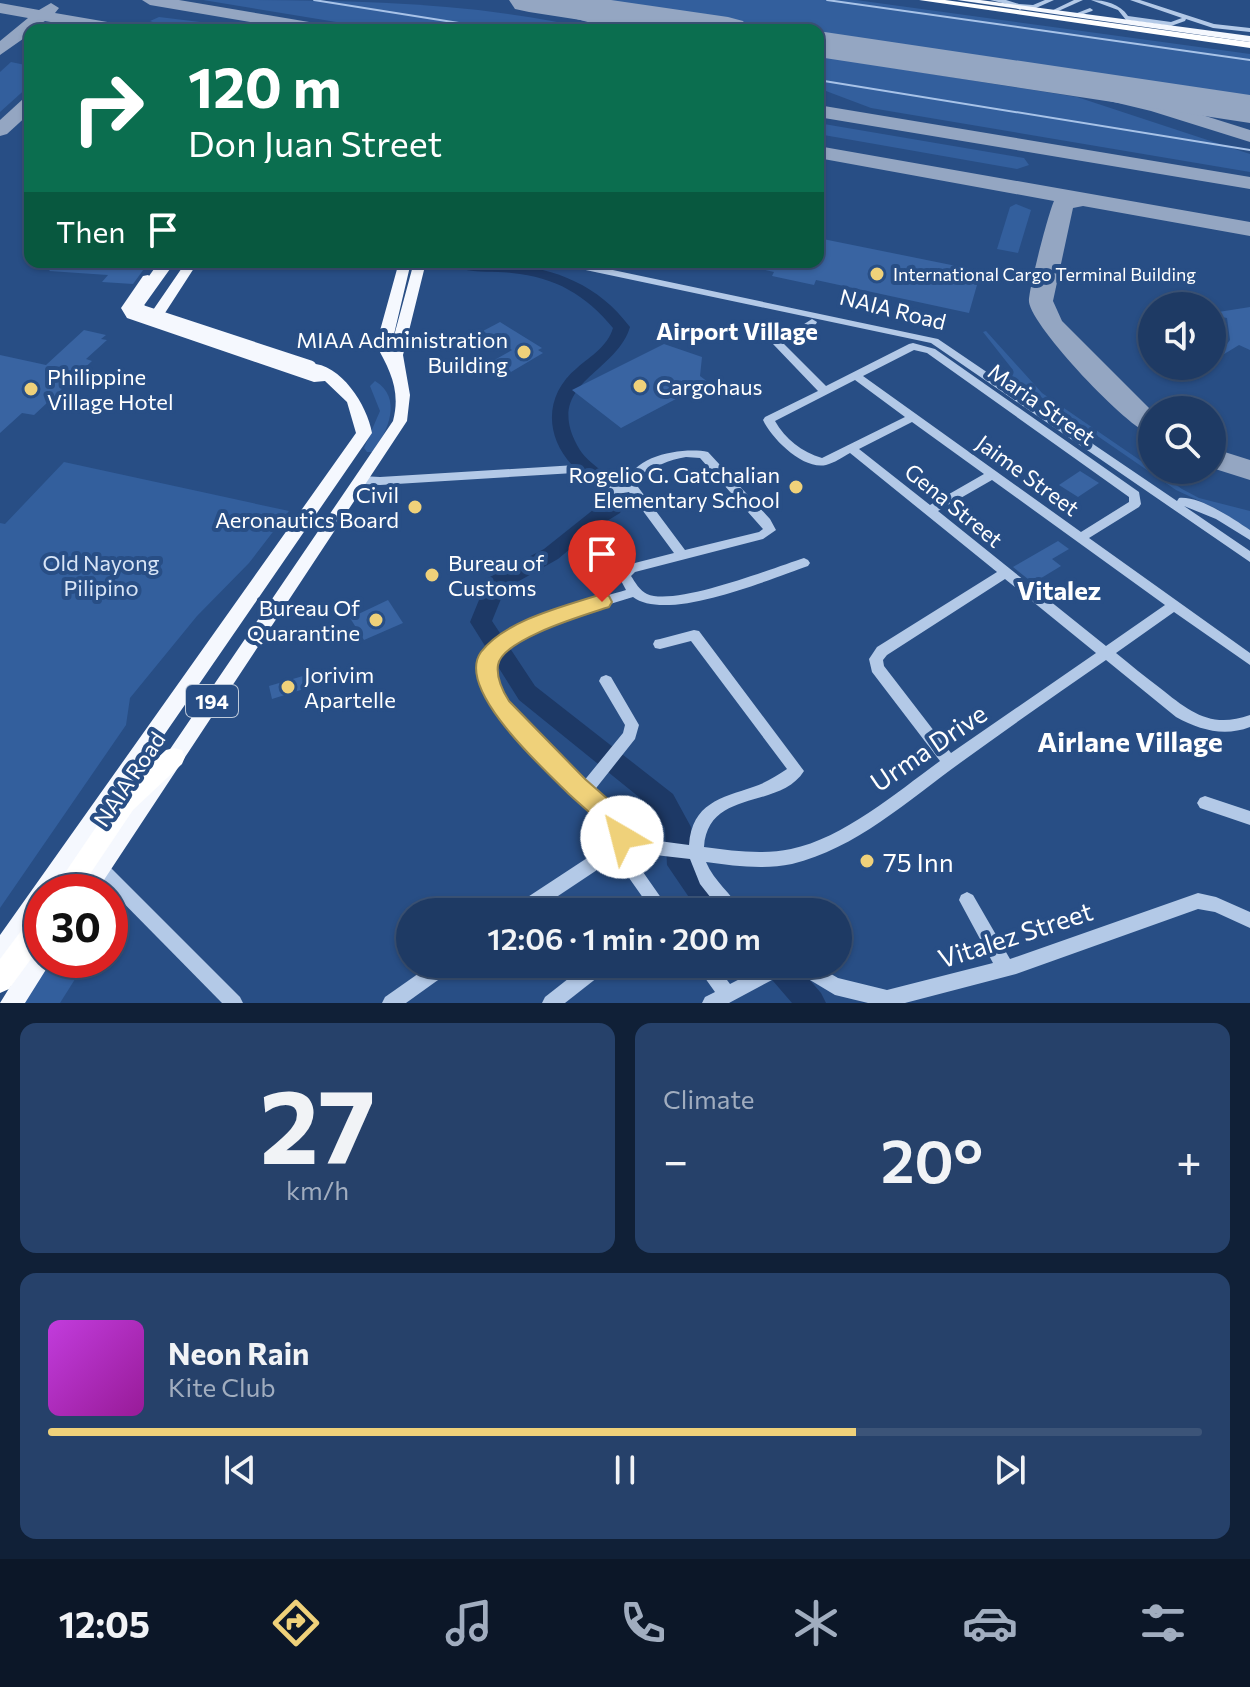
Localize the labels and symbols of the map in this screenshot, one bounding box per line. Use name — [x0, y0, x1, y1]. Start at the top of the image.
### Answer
place label: International Cargo Terminal Building — [893, 263, 1196, 285]
marker: International Cargo Terminal Building — [868, 265, 886, 283]
street label: NAIA Road — [837, 283, 949, 335]
district label: Airport Village — [656, 316, 818, 345]
place label: MIAA Administration Building — [296, 326, 508, 378]
marker: MIAA Administration Building — [515, 343, 533, 361]
street label: Maria Street — [983, 357, 1101, 451]
place label: Philippine Village Hotel — [47, 363, 174, 415]
place label: Cargohaus — [656, 373, 763, 400]
marker: Cargohaus — [631, 377, 649, 395]
marker: Philippine Village Hotel — [22, 380, 40, 398]
street label: Jaime Street — [971, 429, 1085, 521]
street label: Gena Street — [900, 457, 1008, 553]
place label: Rogelio G. Gatchalian Elementary School — [569, 461, 780, 513]
marker: Rogelio G. Gatchalian Elementary School — [787, 478, 805, 496]
place label: Civil Aeronautics Board — [215, 481, 399, 533]
marker: Civil Aeronautics Board — [406, 498, 424, 516]
pin — [568, 520, 636, 602]
park label: Old Nayong Pilipino — [43, 549, 160, 601]
place label: Bureau of Customs — [448, 549, 544, 601]
marker: Bureau of Customs — [423, 566, 441, 584]
district label: Vitalez — [1017, 574, 1101, 605]
place label: Bureau Of Quarantine — [247, 594, 360, 646]
marker: Bureau Of Quarantine — [367, 611, 385, 629]
place label: Jorivim Apartelle — [304, 661, 396, 713]
marker: Jorivim Apartelle — [279, 678, 297, 696]
road number: 194 — [186, 685, 238, 717]
street label: Urma Drive — [864, 697, 992, 797]
district label: Airlane Village — [1037, 724, 1223, 758]
street label: NAIA Road — [87, 726, 171, 832]
position arrow — [580, 795, 664, 879]
place label: 75 Inn — [883, 846, 954, 877]
marker: 75 Inn — [858, 852, 876, 870]
speed limit sign: 30 — [24, 874, 128, 978]
street label: Vitalez Street — [934, 894, 1096, 974]

